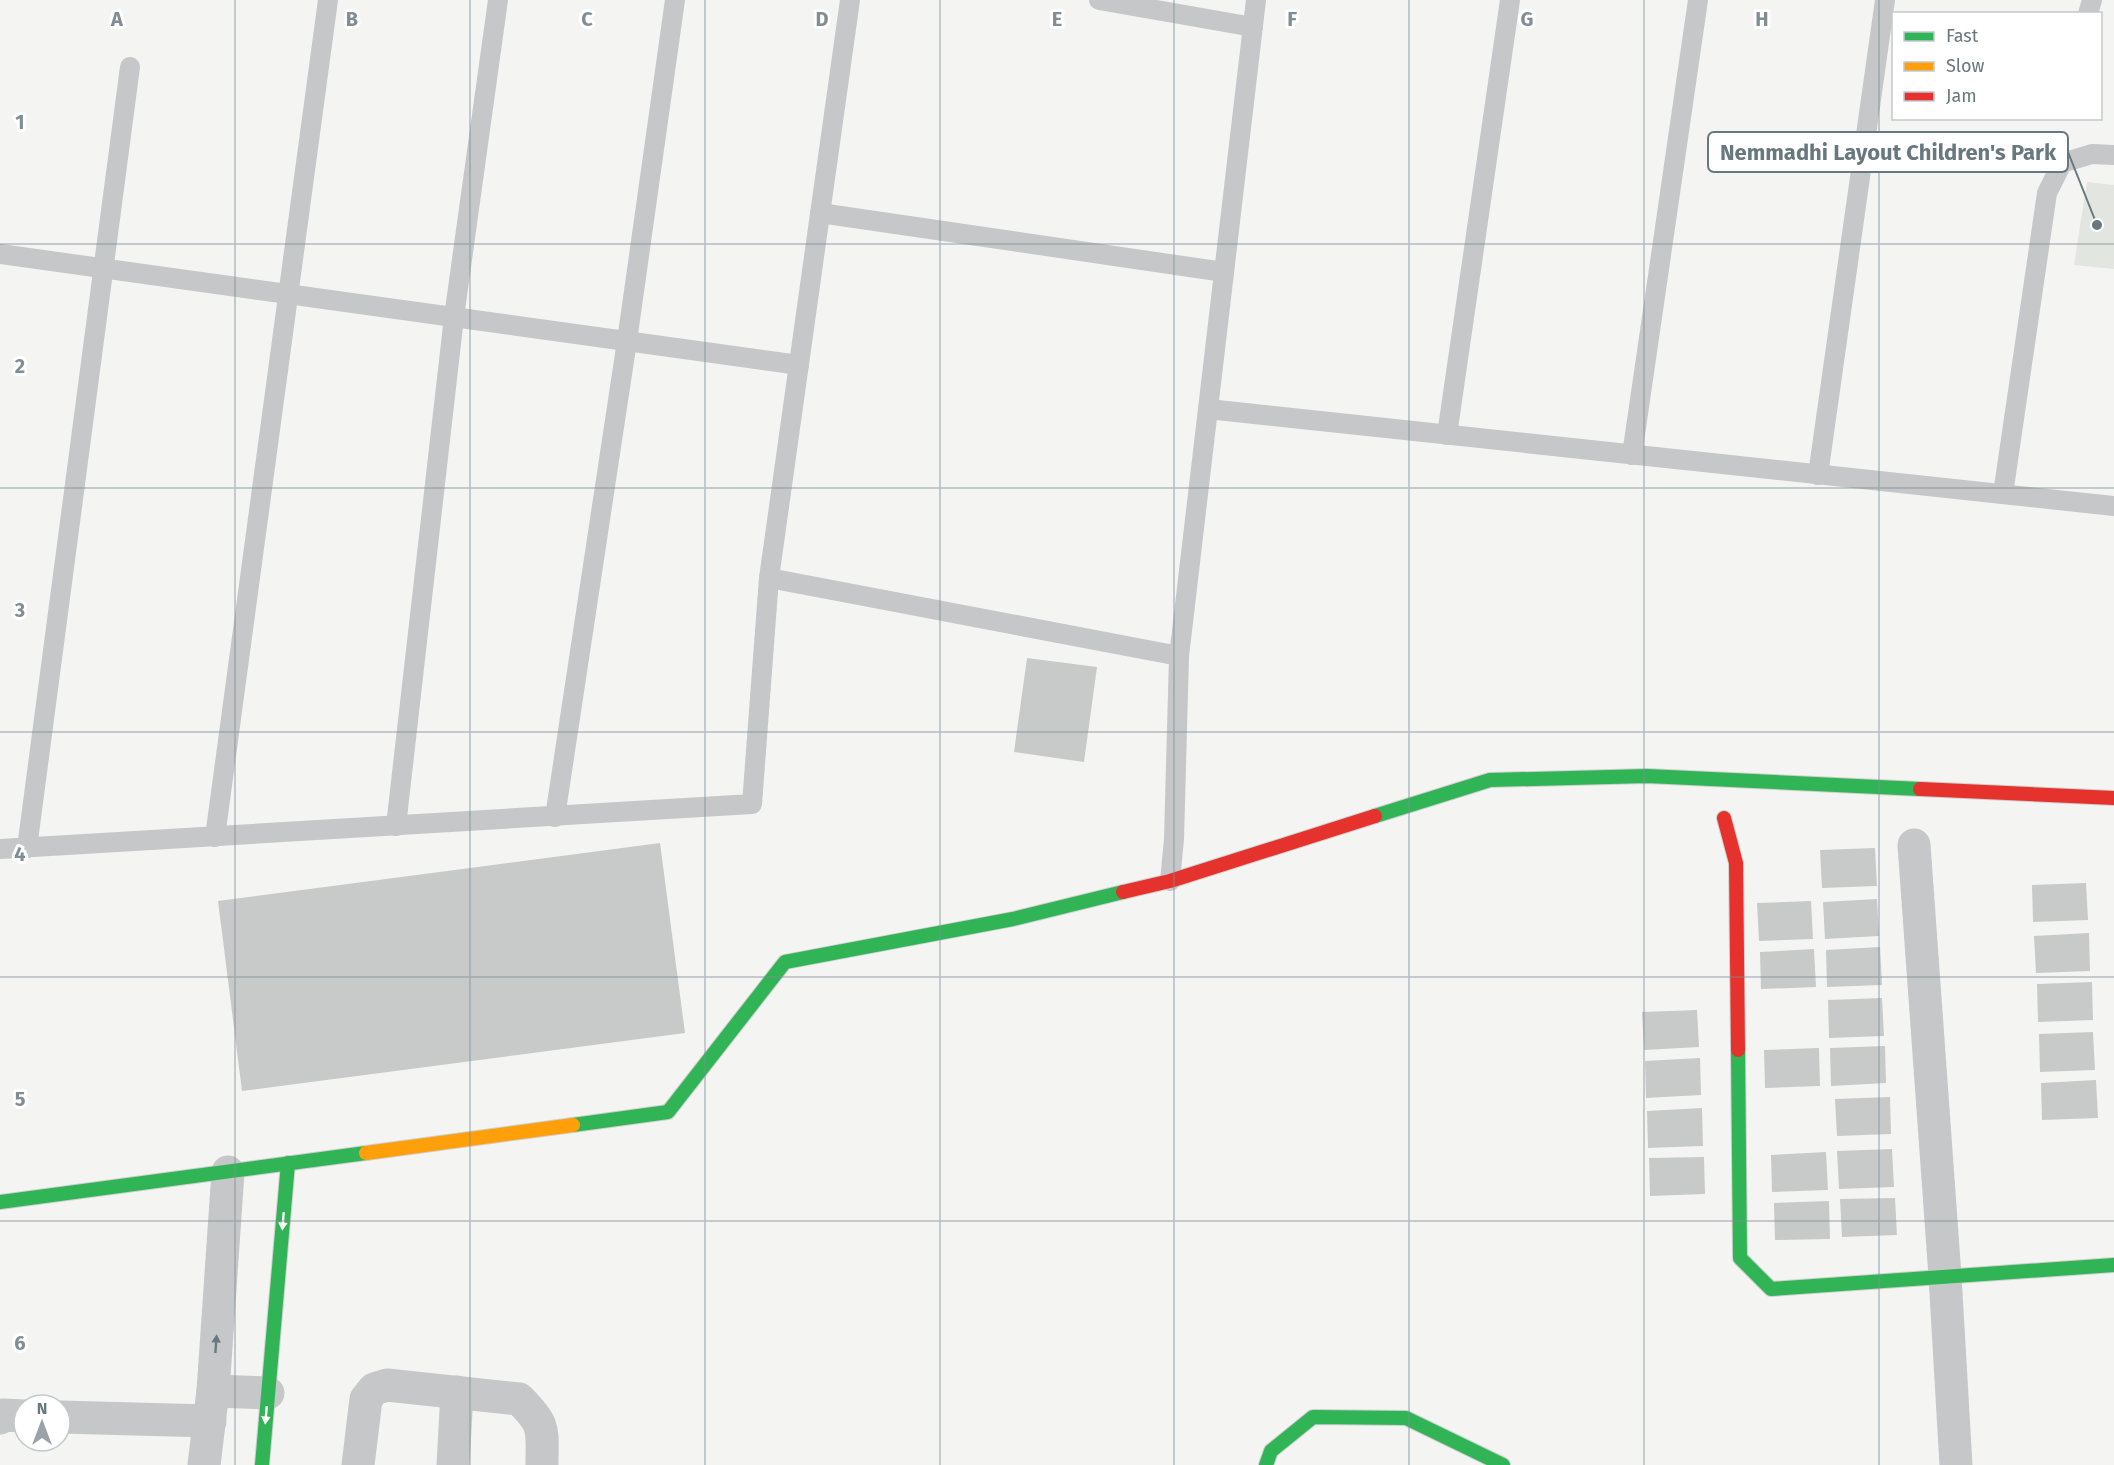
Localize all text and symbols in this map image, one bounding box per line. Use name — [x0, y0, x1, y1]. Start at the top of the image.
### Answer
text: A — [110, 7, 124, 31]
text: B — [346, 7, 358, 31]
text: C — [581, 7, 593, 31]
text: D — [815, 7, 829, 31]
text: E — [1052, 7, 1062, 31]
text: F — [1287, 7, 1297, 31]
text: G — [1521, 7, 1533, 31]
text: H — [1755, 7, 1769, 31]
legend — [1892, 12, 2102, 120]
text: Fast — [1946, 25, 1979, 47]
text: Slow — [1946, 55, 1985, 77]
text: Jam — [1946, 85, 1977, 107]
text: 1 — [15, 110, 25, 134]
callout: Nemmadhi Layout Children's Park — [1708, 132, 2068, 172]
text: Nemmadhi Layout Children's Park — [1720, 139, 2057, 166]
text: 2 — [15, 354, 25, 378]
text: 3 — [14, 598, 25, 622]
text: 4 — [14, 842, 26, 866]
text: 5 — [15, 1087, 26, 1111]
one-way arrow — [278, 1212, 288, 1231]
text: 6 — [14, 1331, 26, 1355]
one-way arrow — [212, 1335, 221, 1354]
north arrow — [12, 1393, 72, 1453]
text: N — [37, 1399, 47, 1418]
one-way arrow — [261, 1406, 271, 1425]

